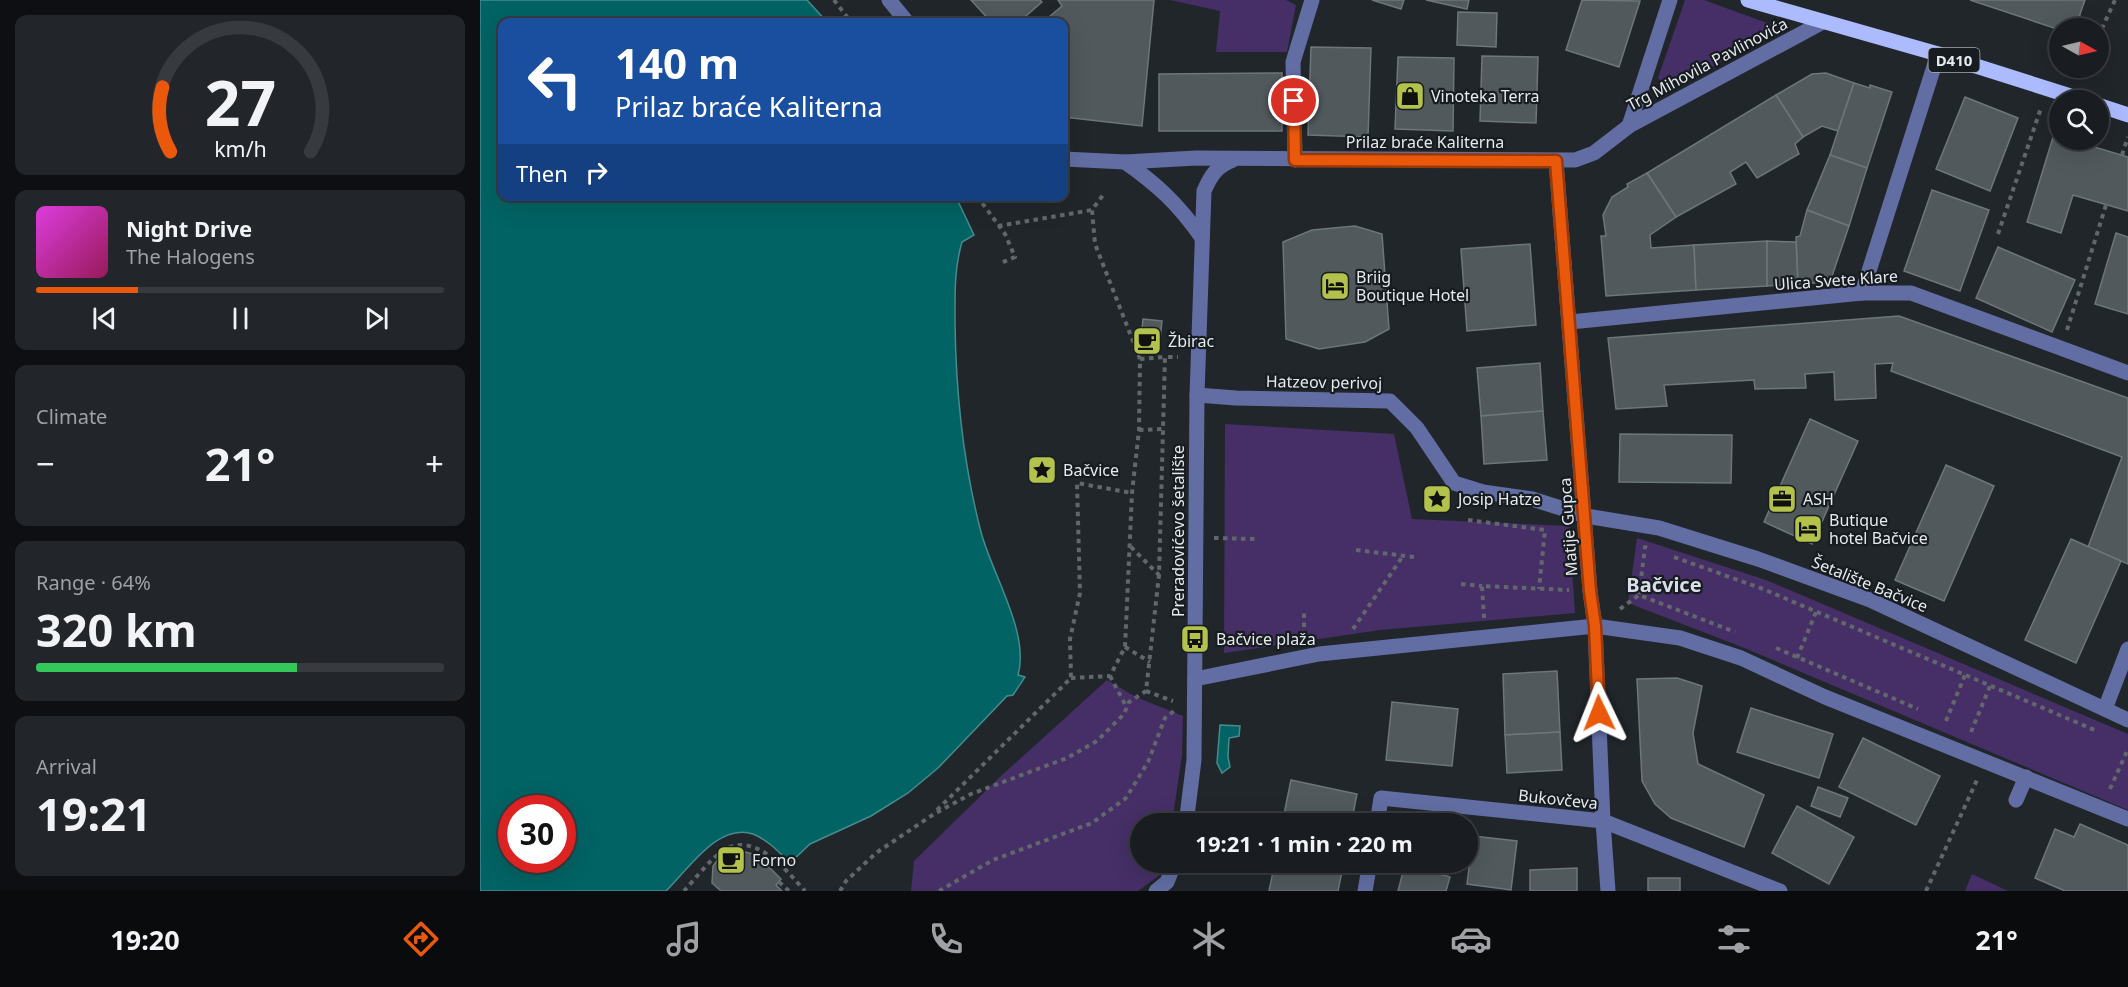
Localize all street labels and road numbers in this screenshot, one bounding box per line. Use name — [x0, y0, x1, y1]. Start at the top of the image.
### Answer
street label: Trg Mihovila Pavlinovića — [1623, 12, 1791, 116]
road number: D410 — [1928, 48, 1980, 72]
street label: Prilaz braće Kaliterna — [1346, 131, 1504, 153]
street label: Ulica Svete Klare — [1773, 265, 1899, 295]
street label: Hatzeov perivoj — [1266, 370, 1382, 394]
street label: Preradovićevo šetalište — [1167, 445, 1189, 617]
street label: Matije Gupca — [1554, 477, 1582, 577]
street label: Šetalište Bačvice — [1809, 551, 1931, 617]
street label: Bukovčeva — [1517, 784, 1599, 814]

